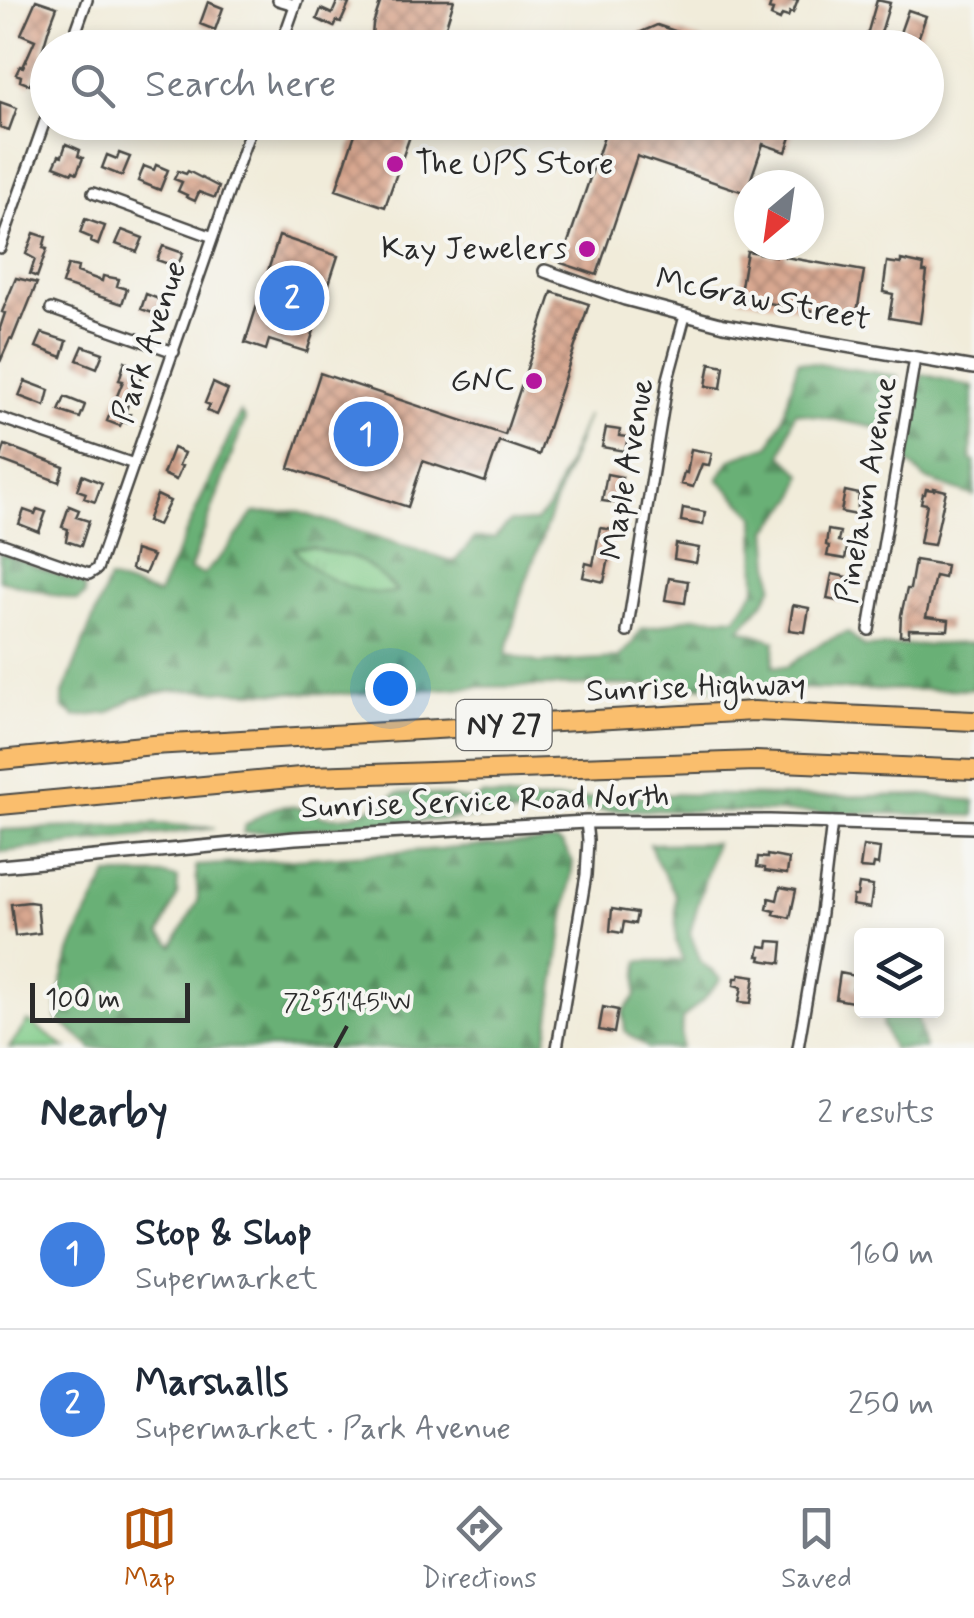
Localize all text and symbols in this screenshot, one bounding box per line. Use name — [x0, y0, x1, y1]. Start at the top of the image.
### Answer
search box — [30, 30, 944, 140]
icon: search — [65, 58, 120, 113]
text: Search here — [145, 61, 336, 110]
place label: The UPS Store — [415, 143, 614, 185]
marker: The UPS Store — [384, 153, 406, 175]
north arrow — [734, 170, 824, 260]
place label: Kay Jewelers — [381, 228, 567, 270]
marker: Kay Jewelers — [576, 238, 598, 260]
street label: Park Avenue — [103, 255, 197, 429]
street label: McGraw Street — [652, 259, 874, 341]
pin: 2 — [260, 260, 324, 336]
place label: GNC — [450, 360, 514, 402]
marker: GNC — [523, 370, 545, 392]
street label: Pinelawn Avenue — [826, 373, 908, 607]
street label: Maple Avenue — [591, 375, 665, 563]
pin: 1 — [334, 396, 398, 472]
your location — [365, 663, 416, 714]
street label: Sunrise Highway — [586, 663, 807, 715]
road number: NY 27 — [456, 700, 552, 750]
street label: Sunrise Service Road North — [300, 775, 670, 829]
map controls — [854, 928, 944, 1018]
button: layers — [854, 928, 944, 1018]
scale bar — [30, 978, 190, 1023]
text: 100 m — [45, 982, 120, 1019]
text: 72°51'45"W — [283, 987, 411, 1020]
text: Nearby — [40, 1086, 168, 1141]
text: 2 results — [817, 1092, 934, 1134]
text: Stop & Shop — [135, 1209, 312, 1258]
text: 1 — [65, 1233, 80, 1275]
text: 160 m — [849, 1233, 934, 1275]
text: Supermarket — [135, 1258, 318, 1300]
text: Marshalls — [135, 1359, 289, 1408]
text: 2 — [65, 1383, 80, 1425]
text: 250 m — [848, 1383, 934, 1425]
text: Supermarket · Park Avenue — [135, 1408, 511, 1450]
tab: Map — [122, 1501, 177, 1598]
tab: Directions — [422, 1501, 537, 1598]
tab: Saved — [781, 1501, 852, 1598]

